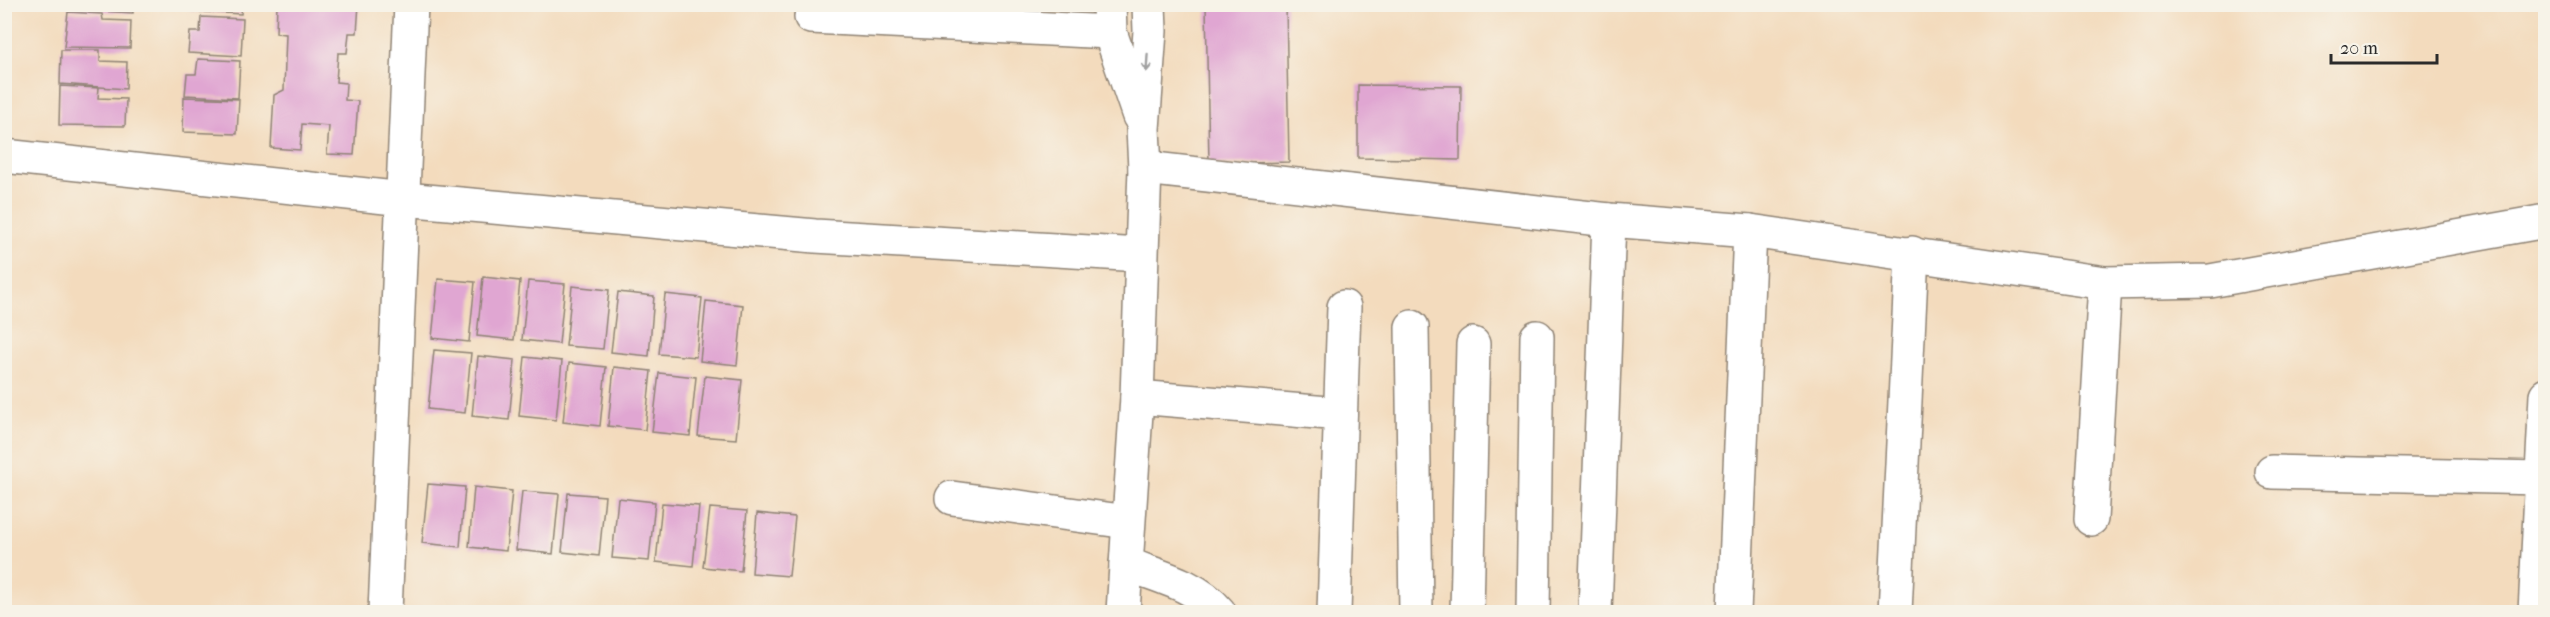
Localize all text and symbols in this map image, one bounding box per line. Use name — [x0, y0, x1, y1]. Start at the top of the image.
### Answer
scale bar — [2331, 27, 2438, 65]
text: 20 m — [2340, 38, 2378, 59]
one-way arrow — [1142, 52, 1153, 72]

